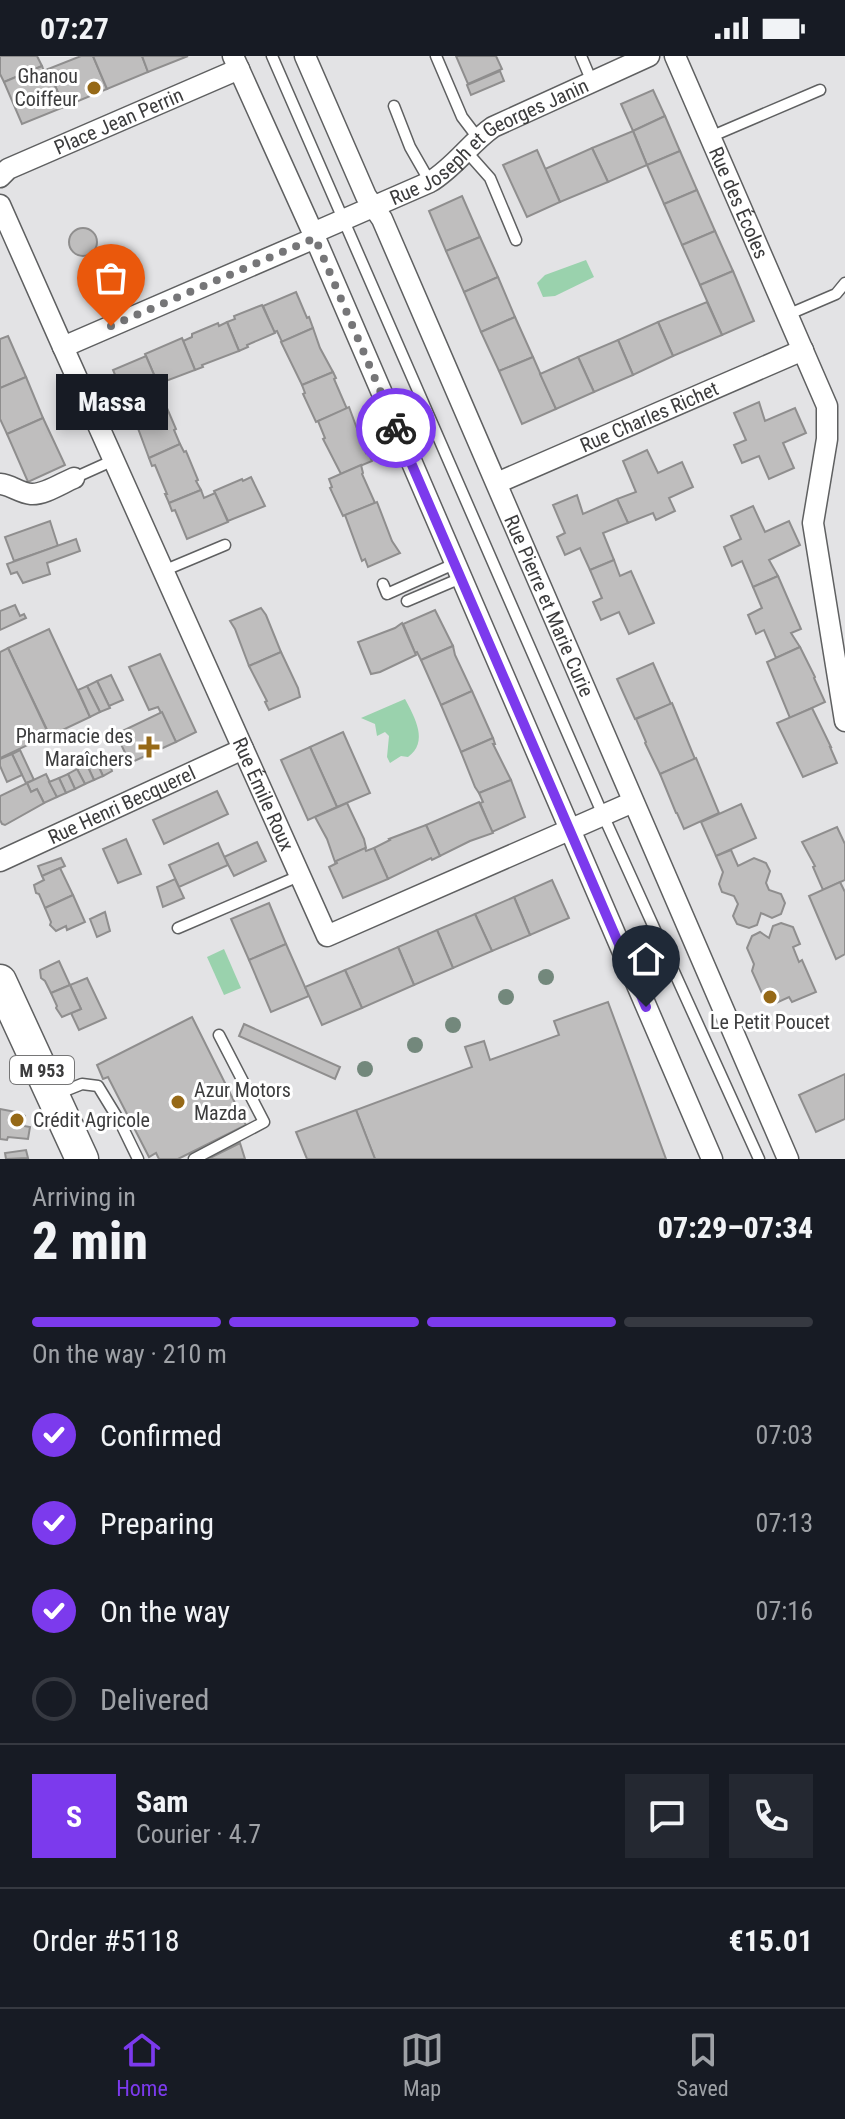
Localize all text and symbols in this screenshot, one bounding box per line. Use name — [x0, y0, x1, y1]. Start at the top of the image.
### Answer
text: 07:27 — [40, 11, 109, 46]
place label: Ghanou Coiffeur — [14, 64, 78, 111]
street label: Rue Joseph et Georges Janin — [386, 73, 592, 210]
marker: Ghanou Coiffeur — [85, 79, 103, 97]
street label: Place Jean Perrin — [51, 83, 187, 160]
street label: Rue des Écoles — [704, 143, 774, 262]
pin — [77, 244, 145, 326]
icon: bag — [89, 256, 133, 300]
callout: Massa — [55, 374, 167, 430]
street label: Rue Charles Richet — [577, 376, 722, 457]
text: Massa — [78, 387, 146, 417]
courier — [356, 388, 436, 468]
icon: bike — [374, 406, 418, 450]
street label: Rue Pierre et Marie Curie — [499, 511, 599, 700]
place label: Pharmacie des Maraîchers — [16, 724, 133, 771]
street label: Rue Émile Roux — [228, 734, 299, 855]
marker: Pharmacie des Maraîchers — [140, 738, 158, 756]
street label: Rue Henri Becquerel — [44, 761, 199, 849]
pin — [612, 925, 680, 1007]
icon: home — [624, 937, 668, 981]
marker: Le Petit Poucet — [761, 988, 779, 1006]
place label: Le Petit Poucet — [710, 1010, 830, 1034]
road number: M 953 — [10, 1056, 74, 1084]
place label: Azur Motors Mazda — [194, 1078, 291, 1125]
marker: Azur Motors Mazda — [169, 1093, 187, 1111]
place label: Crédit Agricole — [33, 1108, 150, 1132]
marker: Crédit Agricole — [8, 1111, 26, 1129]
text: Arriving in — [32, 1182, 136, 1212]
text: 07:29–07:34 — [658, 1210, 813, 1245]
text: 2 min — [32, 1211, 148, 1272]
text: On the way · 210 m — [32, 1339, 227, 1369]
icon: check — [32, 1413, 76, 1457]
text: Confirmed — [100, 1418, 222, 1453]
text: 07:03 — [756, 1420, 813, 1450]
icon: check — [32, 1501, 76, 1545]
text: Preparing — [100, 1506, 214, 1541]
text: 07:13 — [756, 1508, 813, 1538]
icon: check — [32, 1589, 76, 1633]
text: On the way — [100, 1594, 230, 1629]
text: 07:16 — [756, 1596, 813, 1626]
text: Delivered — [100, 1682, 209, 1717]
button: chat — [625, 1774, 709, 1858]
button: phone — [729, 1774, 813, 1858]
text: Sam — [136, 1784, 189, 1819]
text: S — [66, 1799, 82, 1834]
text: Courier · 4.7 — [136, 1819, 261, 1849]
text: Order #5118 — [32, 1923, 180, 1958]
text: €15.01 — [728, 1923, 813, 1958]
tab: Home — [116, 2028, 168, 2101]
tab: Map — [400, 2028, 444, 2101]
tab: Saved — [677, 2028, 729, 2101]

